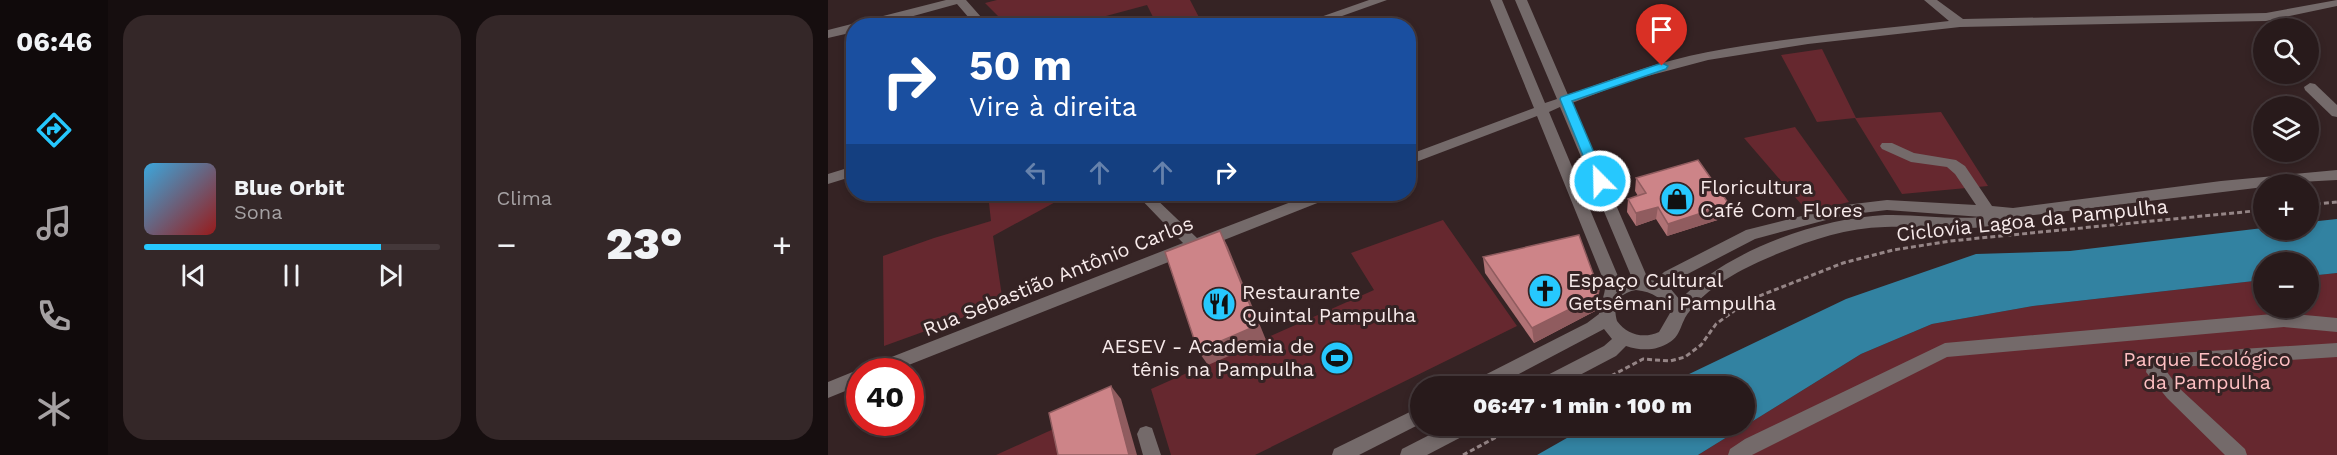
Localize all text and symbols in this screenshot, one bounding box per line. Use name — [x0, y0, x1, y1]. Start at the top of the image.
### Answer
pin — [1636, 4, 1687, 66]
icon: arrive — [1645, 13, 1678, 46]
map controls — [2253, 18, 2319, 318]
button: search — [2253, 18, 2319, 84]
text: 06:46 — [16, 26, 92, 58]
text: 50 m — [969, 41, 1072, 90]
icon: right — [870, 42, 948, 120]
text: Vire à direita — [969, 91, 1137, 123]
button: layers — [2253, 96, 2319, 162]
icon: directions — [33, 109, 75, 151]
position arrow — [1568, 149, 1632, 213]
icon: left — [1020, 156, 1053, 189]
icon: ahead — [1083, 156, 1116, 189]
icon: ahead — [1146, 156, 1179, 189]
icon: right — [1209, 156, 1242, 189]
button: + — [2253, 174, 2319, 240]
text: Blue Orbit — [234, 175, 344, 200]
place label: Floricultura Café Com Flores — [1700, 175, 1863, 222]
shop icon: Floricultura Café Com Flores — [1659, 181, 1695, 217]
text: Clima — [497, 186, 552, 210]
street label: Ciclovia Lagoa da Pampulha — [1895, 194, 2169, 246]
text: Sona — [234, 200, 283, 224]
icon: music — [33, 202, 75, 244]
street label: Rua Sebastião Antônio Carlos — [919, 211, 1197, 341]
text: 23° — [606, 217, 683, 270]
text: − — [497, 225, 516, 264]
text: + — [772, 225, 792, 264]
button: − — [2253, 252, 2319, 318]
icon: previous — [177, 259, 210, 292]
icon: pause — [275, 259, 308, 292]
icon: next — [374, 259, 407, 292]
place label: Espaço Cultural Getsêmani Pampulha — [1568, 268, 1776, 315]
church icon: Espaço Cultural Getsêmani Pampulha — [1527, 273, 1563, 309]
place label: Restaurante Quintal Pampulha — [1242, 280, 1416, 327]
restaurant icon: Restaurante Quintal Pampulha — [1201, 286, 1237, 322]
icon: phone — [33, 295, 75, 337]
place label: AESEV - Academia de tênis na Pampulha — [1101, 334, 1314, 381]
sports icon: AESEV - Academia de tênis na Pampulha — [1319, 340, 1355, 376]
park label: Parque Ecológico da Pampulha — [2123, 347, 2291, 394]
speed limit sign: 40 — [846, 358, 924, 436]
icon: climate — [33, 388, 75, 430]
text: 06:47 · 1 min · 100 m — [1473, 393, 1692, 418]

